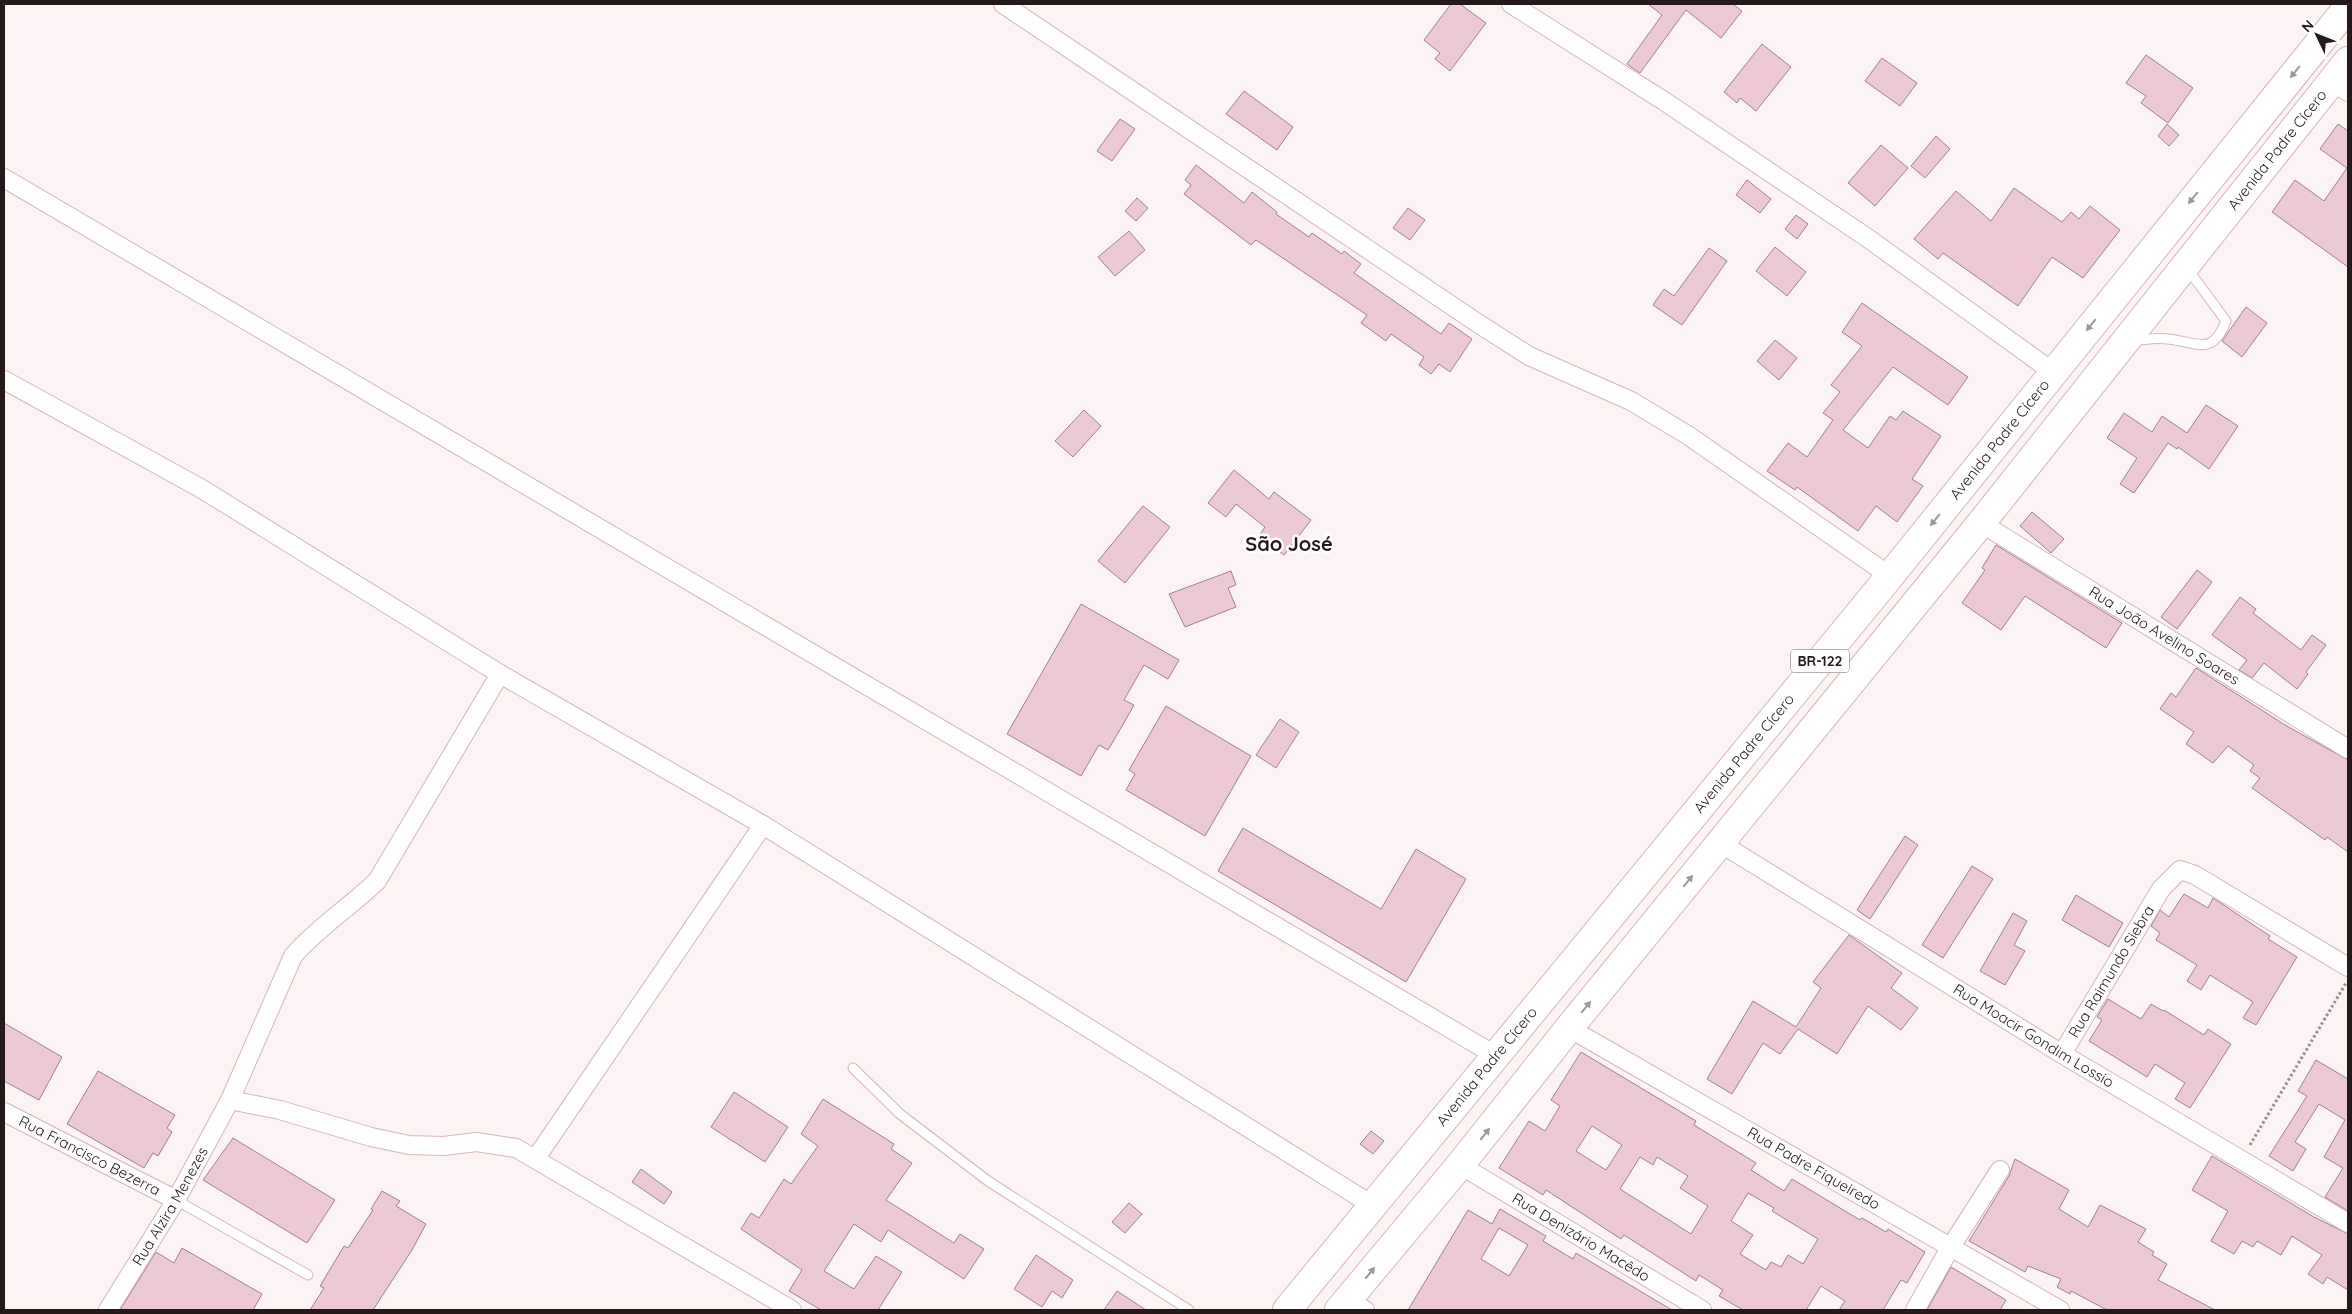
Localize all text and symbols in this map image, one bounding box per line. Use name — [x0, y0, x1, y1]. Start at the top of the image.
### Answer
north arrow — [2292, 10, 2342, 60]
text: N — [2297, 16, 2318, 36]
one-way arrow — [2290, 65, 2301, 78]
street label: Avenida Padre Cícero — [2223, 86, 2331, 214]
one-way arrow — [2187, 191, 2198, 204]
one-way arrow — [2086, 318, 2097, 331]
street label: Avenida Padre Cícero — [1945, 375, 2053, 503]
one-way arrow — [1930, 513, 1941, 526]
district label: São José — [1245, 531, 1333, 556]
street label: Rua João Avelino Soares — [2086, 582, 2243, 689]
road number: BR-122 — [1791, 649, 1849, 672]
street label: Avenida Padre Cícero — [1689, 690, 1798, 817]
one-way arrow — [1683, 875, 1694, 888]
street label: Rua Raimundo Siebra — [2064, 902, 2158, 1041]
street label: Rua Moacir Gondim Lossio — [1950, 979, 2117, 1092]
one-way arrow — [1580, 1001, 1591, 1014]
street label: Avenida Padre Cícero — [1432, 1003, 1541, 1130]
street label: Rua Francisco Bezerra — [16, 1111, 164, 1199]
street label: Rua Padre Fiqueiredo — [1744, 1122, 1884, 1214]
one-way arrow — [1479, 1128, 1490, 1141]
street label: Rua Alzira Menezes — [128, 1143, 212, 1269]
street label: Rua Denizário Macêdo — [1509, 1188, 1654, 1286]
one-way arrow — [1364, 1266, 1375, 1279]

